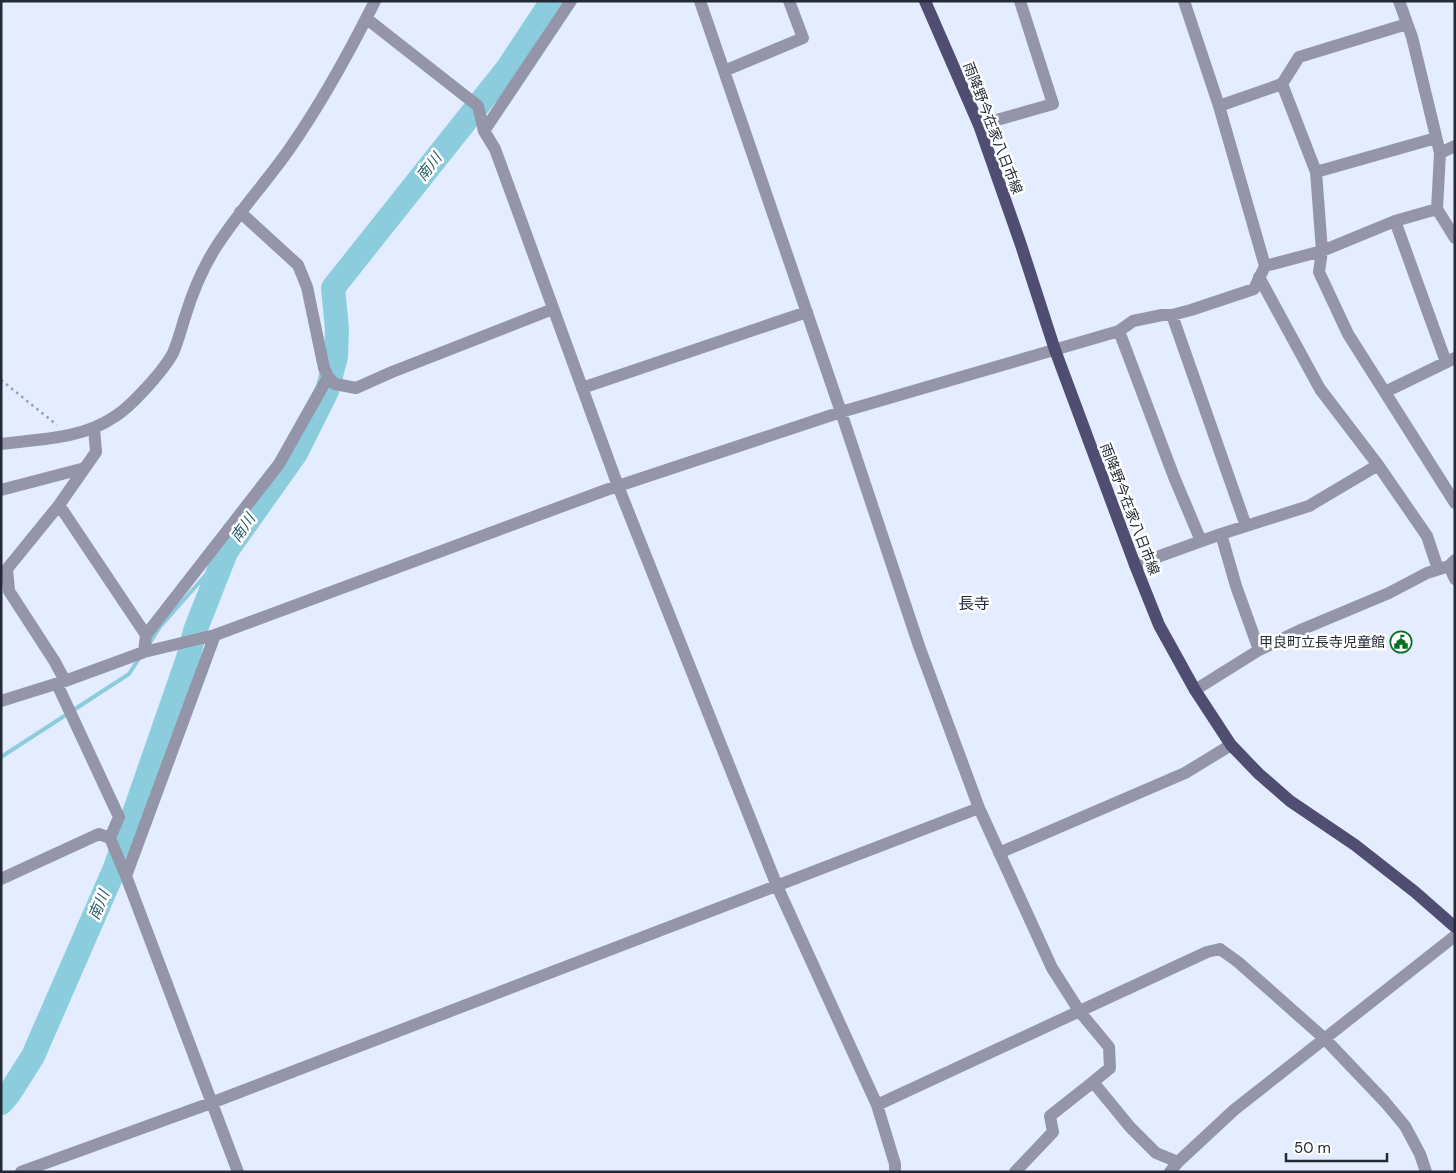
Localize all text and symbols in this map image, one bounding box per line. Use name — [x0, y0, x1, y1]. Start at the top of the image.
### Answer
street label: 雨降野今在家八日市線 — [960, 59, 1026, 197]
water label: 南川 — [412, 147, 447, 185]
street label: 雨降野今在家八日市線 — [1097, 440, 1163, 578]
water label: 南川 — [226, 508, 261, 546]
district label: 長寺 — [958, 593, 990, 614]
public building icon: 甲良町立長寺児童館 — [1389, 630, 1413, 654]
place label: 甲良町立長寺児童館 — [1259, 633, 1385, 651]
water label: 南川 — [84, 885, 115, 923]
scale bar — [1286, 1130, 1387, 1162]
text: 50 m — [1294, 1138, 1331, 1158]

